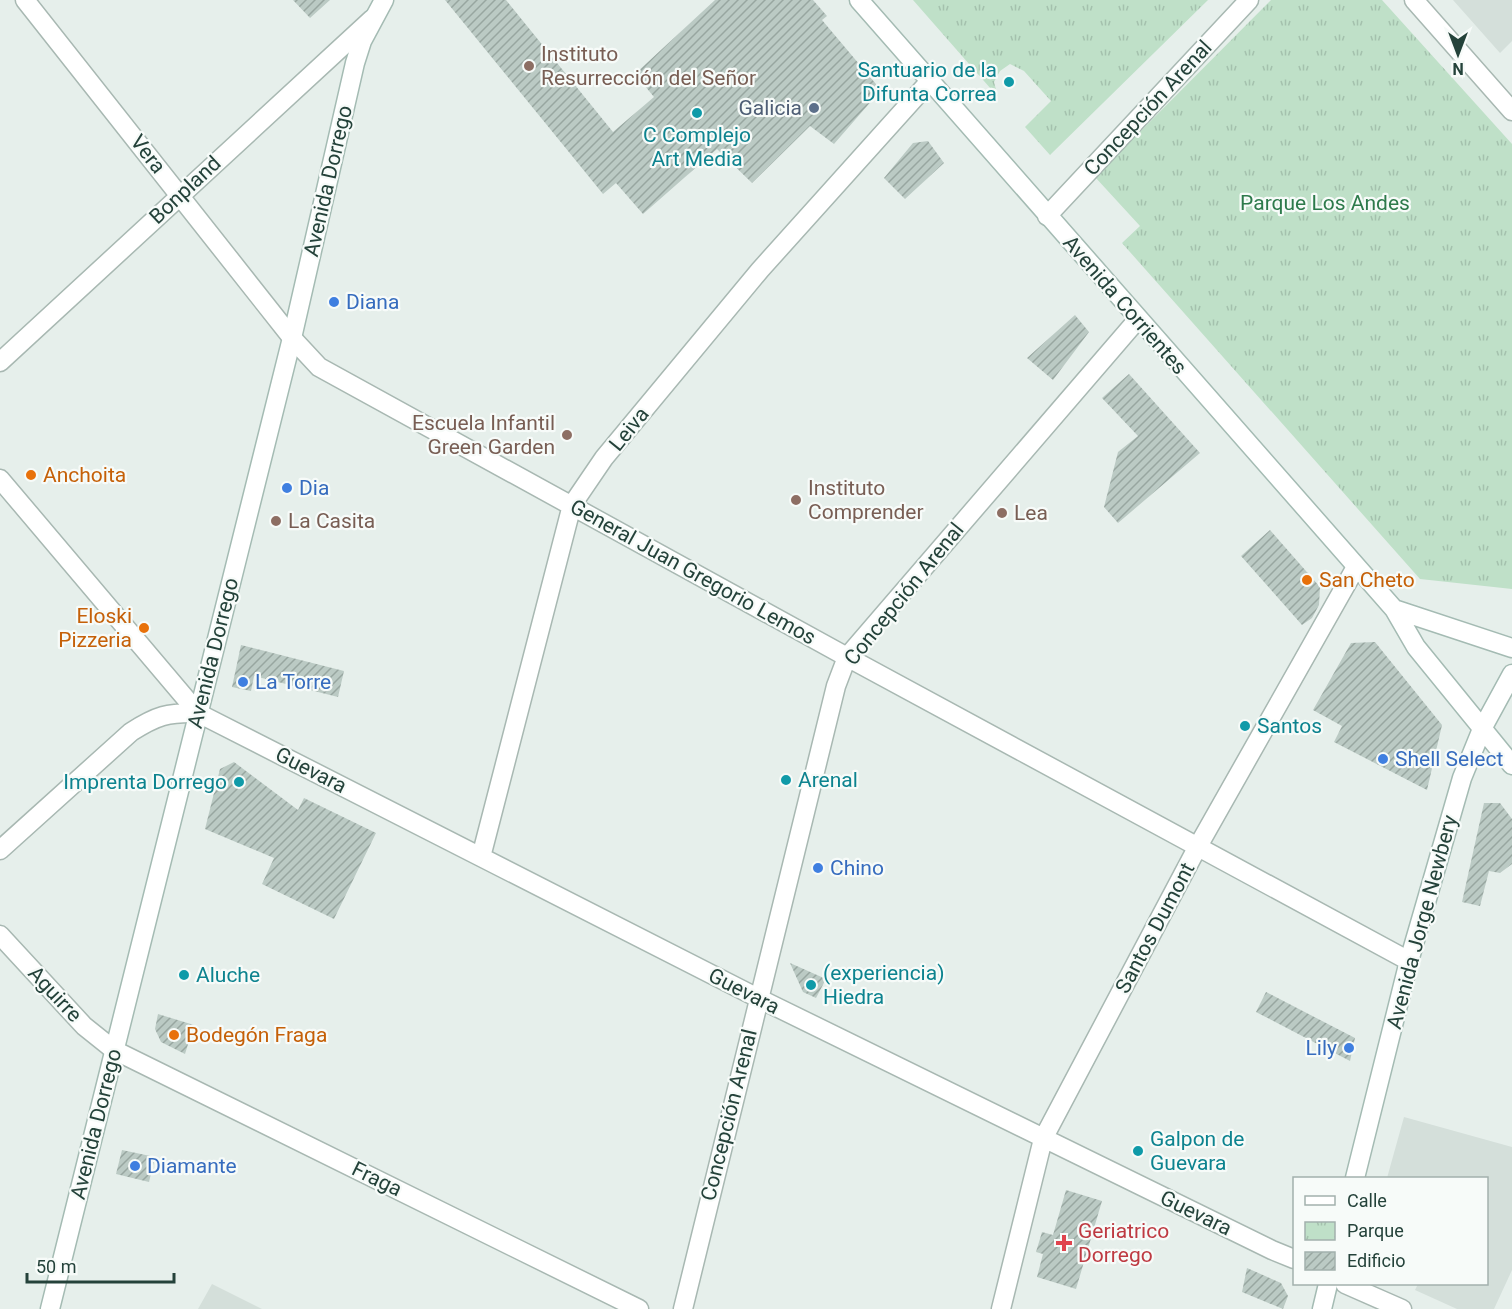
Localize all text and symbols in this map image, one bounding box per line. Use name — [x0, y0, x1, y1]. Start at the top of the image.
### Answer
north arrow — [1428, 24, 1488, 84]
street label: Concepción Arenal — [1079, 35, 1217, 181]
place label: Instituto Resurrección del Señor — [541, 42, 756, 90]
place label: Santuario de la Difunta Correa — [858, 58, 997, 106]
marker: Instituto Resurrección del Señor — [522, 59, 536, 73]
text: N — [1452, 59, 1464, 78]
marker: Santuario de la Difunta Correa — [1002, 75, 1016, 89]
place label: Galicia — [739, 96, 802, 120]
marker: Galicia — [807, 101, 821, 115]
street label: Avenida Dorrego — [299, 103, 357, 259]
marker: C Complejo Art Media — [690, 106, 704, 120]
place label: C Complejo Art Media — [643, 123, 751, 171]
street label: Vera — [126, 130, 170, 178]
street label: Bonpland — [144, 151, 226, 229]
park label: Parque Los Andes — [1240, 191, 1410, 215]
street label: Avenida Corrientes — [1058, 231, 1192, 379]
place label: Diana — [346, 290, 399, 314]
marker: Diana — [327, 295, 341, 309]
street label: Leiva — [604, 402, 654, 456]
place label: Escuela Infantil Green Garden — [412, 411, 555, 459]
marker: Escuela Infantil Green Garden — [560, 428, 574, 442]
place label: Anchoita — [43, 463, 126, 487]
marker: Anchoita — [24, 468, 38, 482]
place label: Dia — [299, 476, 329, 500]
place label: Instituto Comprender — [808, 476, 924, 524]
marker: Dia — [280, 481, 294, 495]
marker: Instituto Comprender — [789, 493, 803, 507]
street label: General Juan Gregorio Lemos — [566, 494, 820, 650]
place label: Lea — [1014, 501, 1048, 525]
marker: Lea — [995, 506, 1009, 520]
place label: La Casita — [288, 509, 375, 533]
marker: La Casita — [269, 514, 283, 528]
street label: Concepción Arenal — [839, 518, 969, 670]
place label: San Cheto — [1319, 568, 1415, 592]
marker: San Cheto — [1300, 573, 1314, 587]
street label: Avenida Dorrego — [183, 575, 243, 731]
place label: Eloski Pizzeria — [58, 604, 132, 652]
marker: Eloski Pizzeria — [137, 621, 151, 635]
place label: La Torre — [255, 670, 331, 694]
marker: La Torre — [236, 675, 250, 689]
place label: Santos — [1257, 714, 1322, 738]
marker: Santos — [1238, 719, 1252, 733]
street label: Guevara — [271, 742, 351, 798]
place label: Shell Select — [1395, 747, 1503, 771]
marker: Shell Select — [1376, 752, 1390, 766]
place label: Arenal — [798, 768, 858, 792]
place label: Imprenta Dorrego — [63, 770, 227, 794]
marker: Arenal — [779, 773, 793, 787]
marker: Imprenta Dorrego — [232, 775, 246, 789]
street label: Avenida Jorge Newbery — [1382, 812, 1462, 1031]
place label: Chino — [830, 856, 884, 880]
street label: Santos Dumont — [1111, 859, 1200, 997]
marker: Chino — [811, 861, 825, 875]
street label: Aguirre — [23, 961, 87, 1027]
place label: (experiencia) Hiedra — [823, 961, 944, 1009]
place label: Aluche — [196, 963, 260, 987]
street label: Guevara — [704, 963, 784, 1019]
marker: Aluche — [177, 968, 191, 982]
marker: (experiencia) Hiedra — [804, 978, 818, 992]
place label: Bodegón Fraga — [186, 1023, 327, 1047]
street label: Concepción Arenal — [696, 1027, 762, 1203]
marker: Bodegón Fraga — [167, 1028, 181, 1042]
place label: Lily — [1306, 1036, 1337, 1060]
marker: Lily — [1342, 1041, 1356, 1055]
street label: Avenida Dorrego — [66, 1046, 126, 1202]
place label: Galpon de Guevara — [1150, 1127, 1244, 1175]
marker: Galpon de Guevara — [1131, 1144, 1145, 1158]
place label: Diamante — [147, 1154, 237, 1178]
street label: Fraga — [348, 1157, 406, 1201]
marker: Diamante — [128, 1159, 142, 1173]
legend — [1293, 1177, 1488, 1285]
street label: Guevara — [1156, 1185, 1236, 1241]
text: Calle — [1347, 1190, 1387, 1211]
place label: Geriatrico Dorrego — [1078, 1219, 1169, 1267]
text: Parque — [1347, 1220, 1404, 1241]
marker: Geriatrico Dorrego — [1055, 1234, 1073, 1252]
scale bar — [27, 1246, 174, 1284]
text: Edificio — [1347, 1250, 1406, 1271]
text: 50 m — [36, 1256, 76, 1277]

